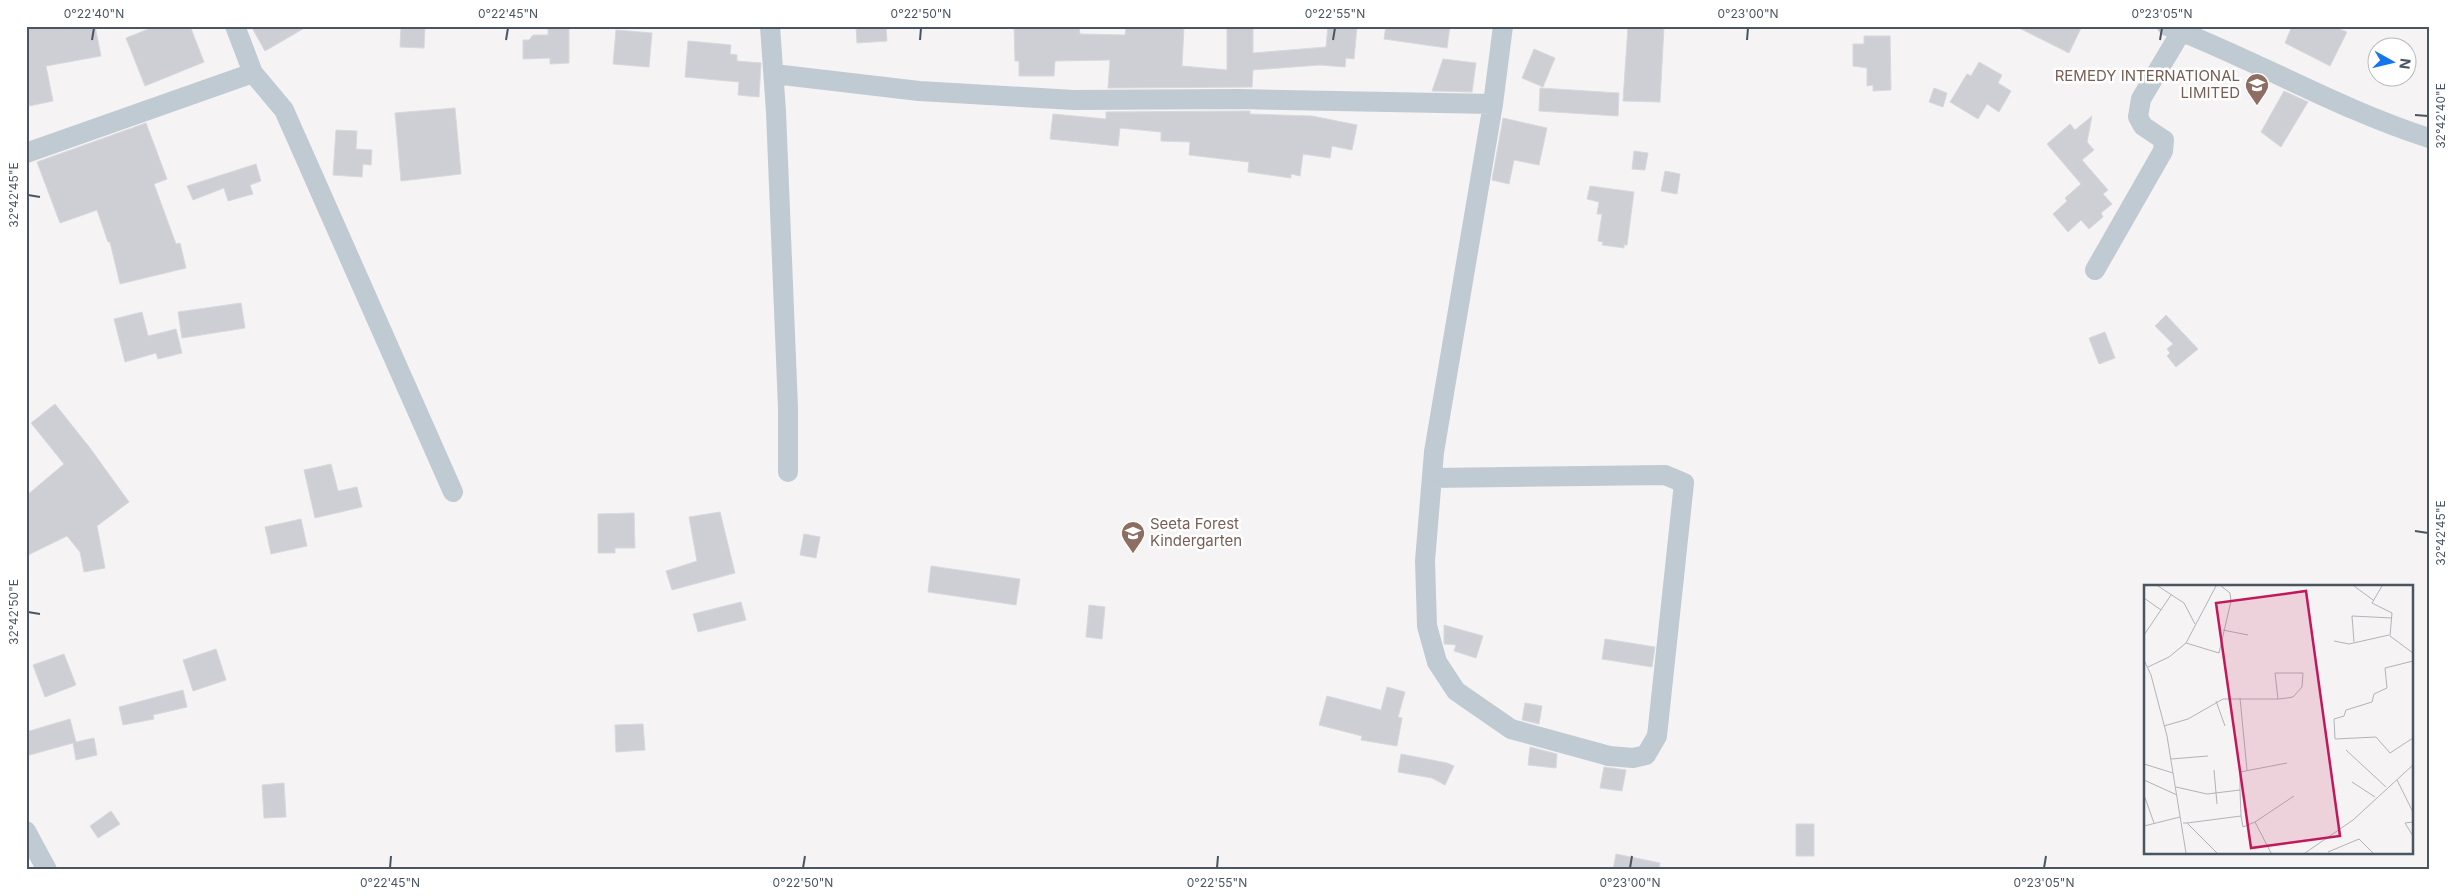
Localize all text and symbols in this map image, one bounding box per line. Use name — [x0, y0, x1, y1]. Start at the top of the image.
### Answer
text: 0°22'40"N — [64, 6, 124, 21]
text: 0°22'45"N — [478, 6, 538, 21]
text: 0°22'50"N — [891, 6, 951, 21]
text: 0°22'55"N — [1305, 6, 1365, 21]
text: 0°23'00"N — [1717, 6, 1779, 21]
text: 0°23'05"N — [2132, 6, 2192, 21]
north arrow — [2368, 38, 2418, 88]
text: N — [2396, 57, 2415, 70]
place label: REMEDY INTERNATIONAL LIMITED — [2055, 66, 2240, 102]
school or university icon: REMEDY INTERNATIONAL LIMITED — [2244, 72, 2270, 106]
text: 32°42'40"E — [2433, 83, 2448, 149]
text: 32°42'45"E — [6, 162, 21, 228]
text: 32°42'45"E — [2433, 500, 2448, 566]
place label: Seeta Forest Kindergarten — [1150, 514, 1242, 550]
school or university icon: Seeta Forest Kindergarten — [1120, 520, 1146, 554]
text: 32°42'50"E — [6, 579, 21, 645]
inset map — [2144, 585, 2412, 854]
text: 0°22'45"N — [360, 875, 420, 890]
text: 0°22'50"N — [773, 875, 833, 890]
text: 0°22'55"N — [1187, 875, 1247, 890]
text: 0°23'00"N — [1599, 875, 1661, 890]
text: 0°23'05"N — [2014, 875, 2074, 890]

